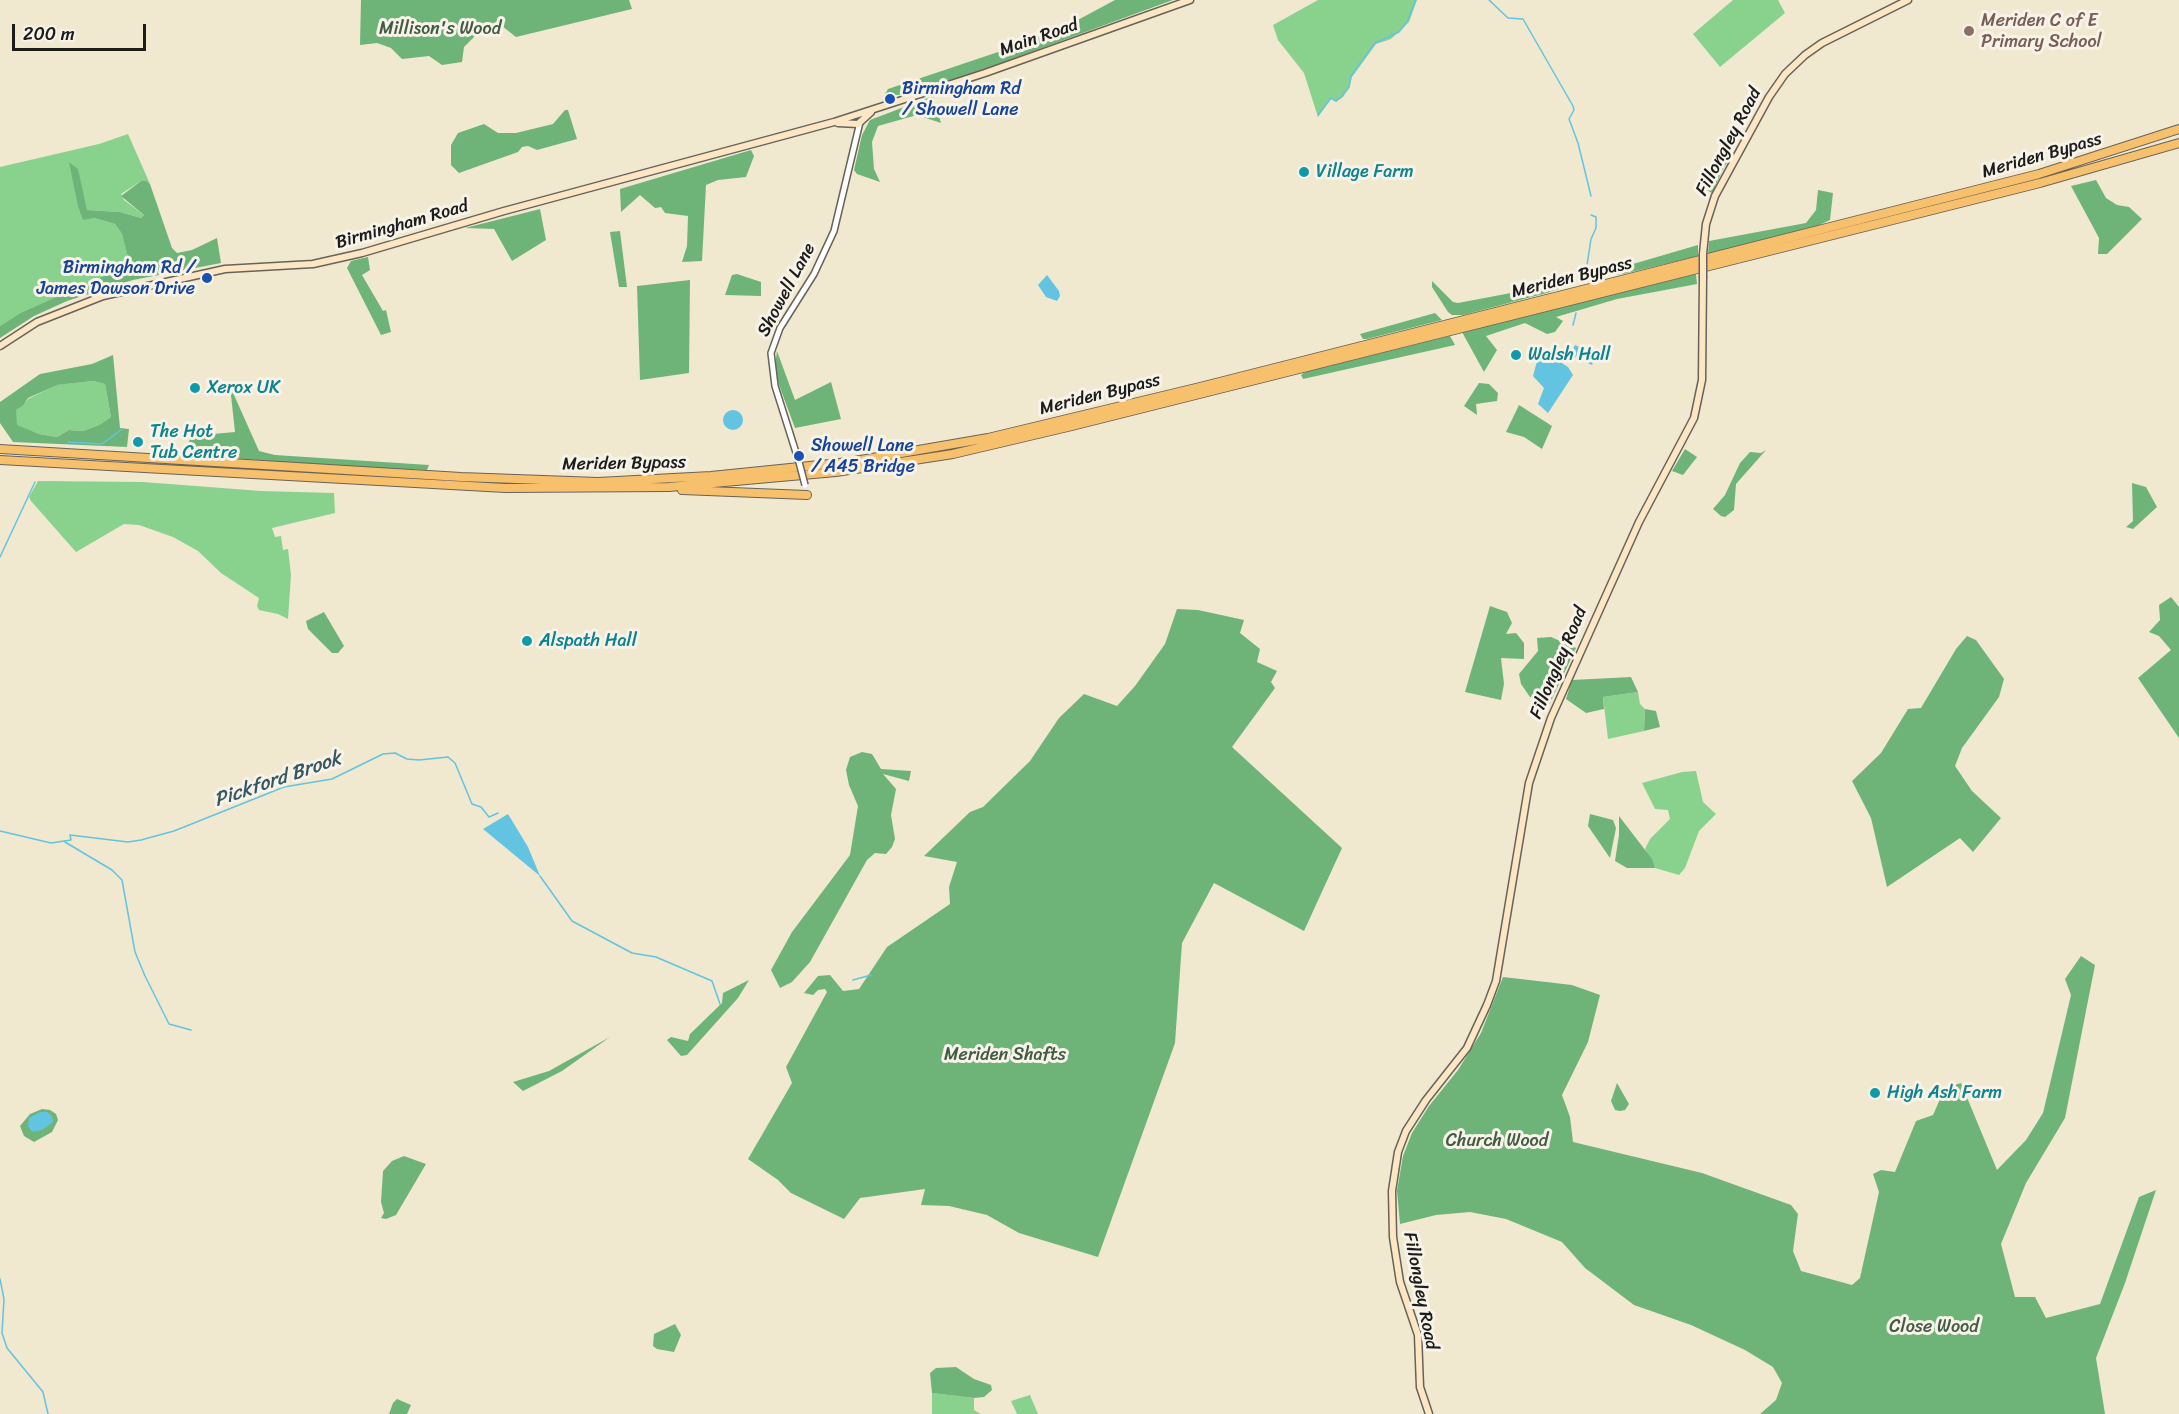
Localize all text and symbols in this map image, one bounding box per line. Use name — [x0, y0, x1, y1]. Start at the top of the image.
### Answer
place label: Meriden C of E Primary School — [1981, 10, 2102, 52]
scale bar — [15, 12, 148, 50]
street label: Main Road — [997, 14, 1081, 62]
text: 200 m — [23, 18, 75, 50]
park label: Millison's Wood — [379, 18, 501, 40]
marker: Meriden C of E Primary School — [1962, 24, 1976, 38]
place label: Birmingham Rd / Showell Lane — [902, 78, 1021, 121]
street label: Fillongley Road — [1691, 84, 1767, 200]
marker: Birmingham Rd / Showell Lane — [883, 92, 897, 106]
street label: Meriden Bypass — [1980, 129, 2104, 183]
place label: Village Farm — [1316, 161, 1413, 183]
marker: Village Farm — [1297, 165, 1311, 179]
street label: Birmingham Road — [333, 196, 471, 254]
street label: Showell Lane — [753, 240, 821, 340]
street label: Meriden Bypass — [1509, 253, 1635, 303]
place label: Birmingham Rd / James Dawson Drive — [37, 257, 195, 300]
marker: Birmingham Rd / James Dawson Drive — [200, 271, 214, 285]
place label: Walsh Hall — [1528, 344, 1610, 366]
marker: Walsh Hall — [1509, 348, 1523, 362]
street label: Meriden Bypass — [1037, 370, 1163, 420]
place label: Xerox UK — [207, 377, 280, 399]
marker: Xerox UK — [188, 381, 202, 395]
place label: The Hot Tub Centre — [150, 421, 237, 464]
marker: The Hot Tub Centre — [131, 435, 145, 449]
place label: Showell Lane / A45 Bridge — [811, 435, 915, 478]
marker: Showell Lane / A45 Bridge — [792, 449, 806, 463]
street label: Meriden Bypass — [562, 452, 686, 476]
street label: Fillongley Road — [1526, 604, 1592, 722]
place label: Alspath Hall — [539, 630, 637, 652]
marker: Alspath Hall — [520, 634, 534, 648]
water label: Pickford Brook — [211, 747, 345, 813]
park label: Meriden Shafts — [944, 1044, 1066, 1066]
place label: High Ash Farm — [1887, 1082, 2002, 1104]
marker: High Ash Farm — [1868, 1086, 1882, 1100]
park label: Church Wood — [1446, 1130, 1548, 1152]
street label: Fillongley Road — [1398, 1230, 1442, 1352]
park label: Close Wood — [1889, 1316, 1979, 1338]

